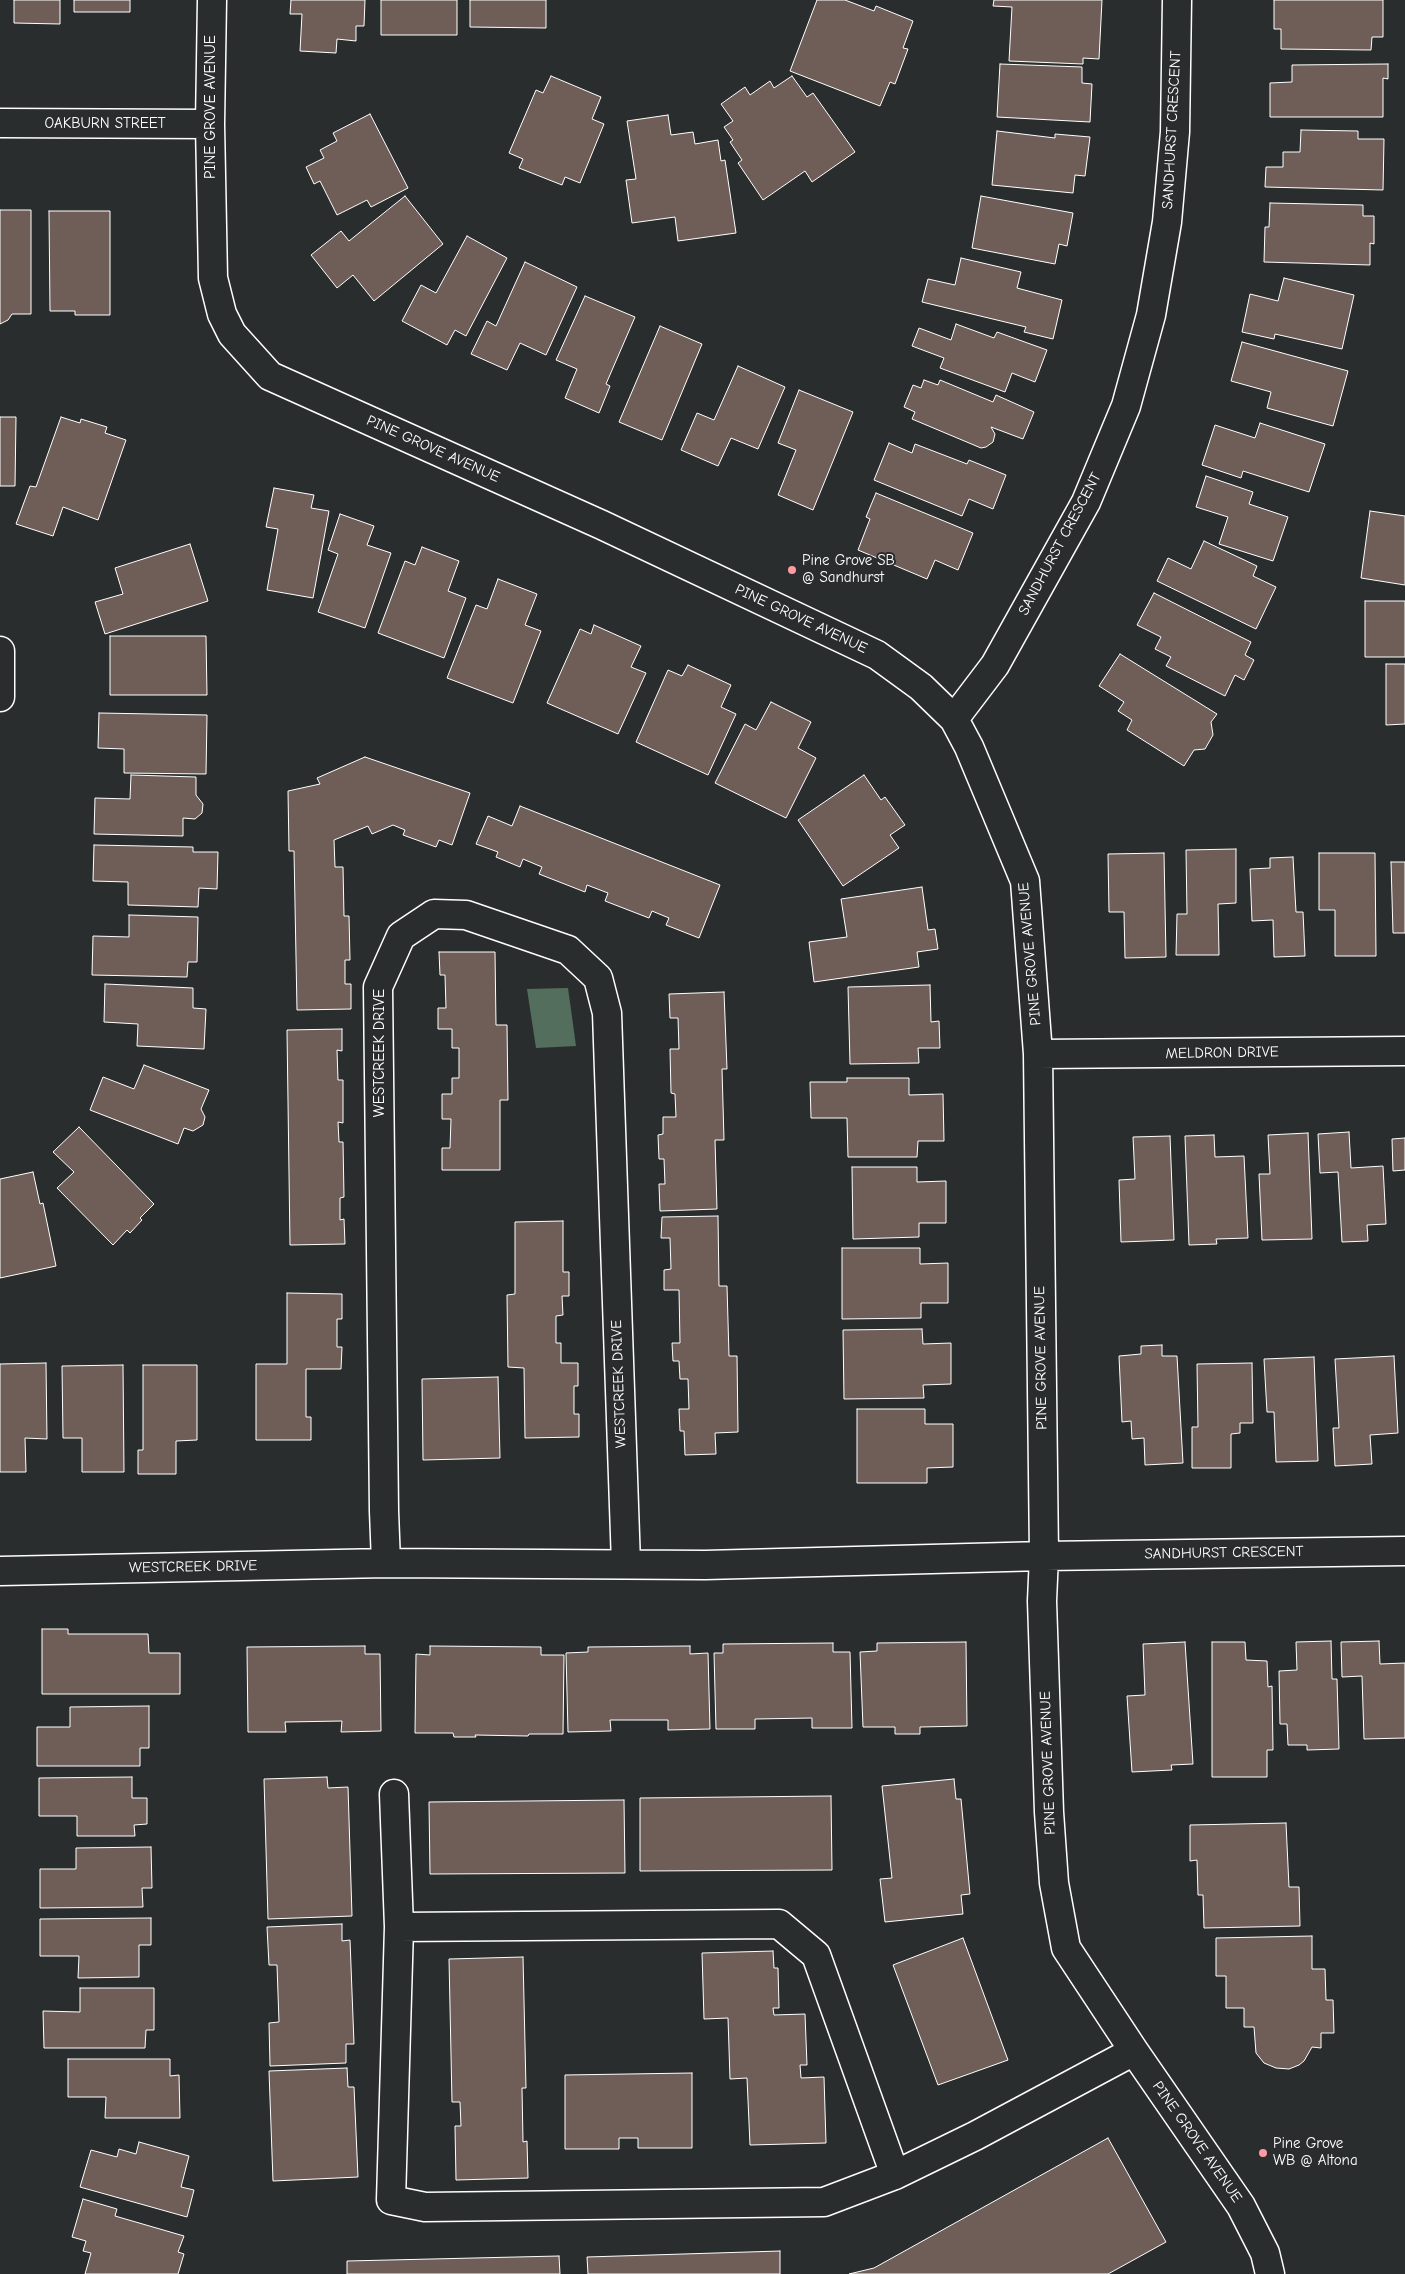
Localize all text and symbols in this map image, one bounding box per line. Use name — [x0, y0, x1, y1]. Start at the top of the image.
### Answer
street label: PINE GROVE AVENUE — [202, 35, 220, 179]
street label: SANDHURST CRESCENT — [1159, 50, 1185, 210]
street label: OAKBURN STREET — [44, 115, 166, 133]
street label: PINE GROVE AVENUE — [364, 412, 502, 486]
street label: SANDHURST CRESCENT — [1015, 470, 1105, 618]
place label: Pine Grove SB @ Sandhurst — [802, 552, 895, 587]
marker: Pine Grove SB @ Sandhurst — [786, 564, 798, 576]
street label: PINE GROVE AVENUE — [732, 580, 870, 658]
street label: PINE GROVE AVENUE — [1015, 882, 1045, 1026]
street label: WESTCREEK DRIVE — [371, 989, 389, 1117]
street label: MELDRON DRIVE — [1165, 1043, 1279, 1063]
street label: PINE GROVE AVENUE — [1031, 1286, 1051, 1430]
street label: WESTCREEK DRIVE — [608, 1320, 630, 1448]
street label: SANDHURST CRESCENT — [1144, 1543, 1304, 1563]
street label: WESTCREEK DRIVE — [129, 1557, 257, 1577]
street label: PINE GROVE AVENUE — [1036, 1691, 1060, 1835]
street label: PINE GROVE AVENUE — [1148, 2078, 1246, 2206]
place label: Pine Grove WB @ Altona — [1273, 2135, 1358, 2170]
marker: Pine Grove WB @ Altona — [1257, 2147, 1269, 2159]

